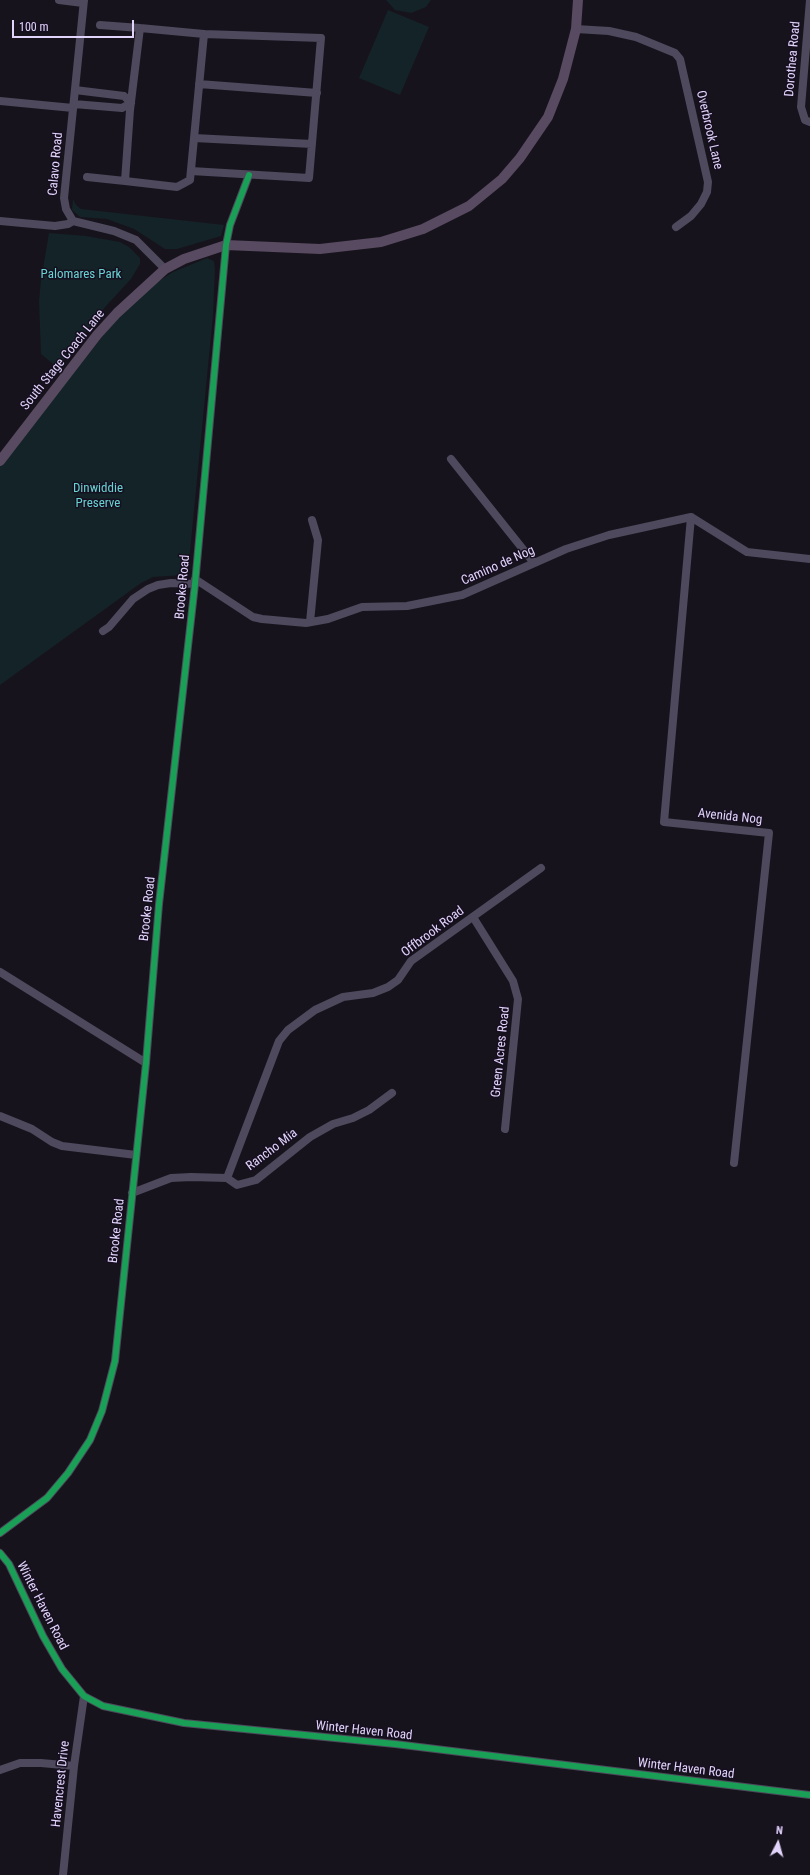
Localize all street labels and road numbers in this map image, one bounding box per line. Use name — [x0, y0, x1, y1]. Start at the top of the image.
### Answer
street label: Dorothea Road — [782, 21, 804, 97]
street label: Overbrook Lane — [692, 89, 726, 171]
street label: Calavo Road — [45, 132, 67, 196]
street label: South Stage Coach Lane — [18, 306, 108, 414]
street label: Camino de Nog — [459, 543, 537, 589]
street label: Brooke Road — [172, 554, 194, 620]
street label: Avenida Nog — [697, 806, 763, 828]
street label: Brooke Road — [137, 876, 159, 942]
street label: Offbrook Road — [399, 903, 467, 961]
street label: Green Acres Road — [488, 1006, 514, 1098]
street label: Rancho Mia — [243, 1126, 301, 1174]
street label: Brooke Road — [106, 1198, 128, 1264]
street label: Winter Haven Road — [13, 1559, 71, 1653]
street label: Winter Haven Road — [315, 1718, 413, 1744]
street label: Havencrest Drive — [49, 1740, 73, 1828]
street label: Winter Haven Road — [637, 1755, 735, 1783]

